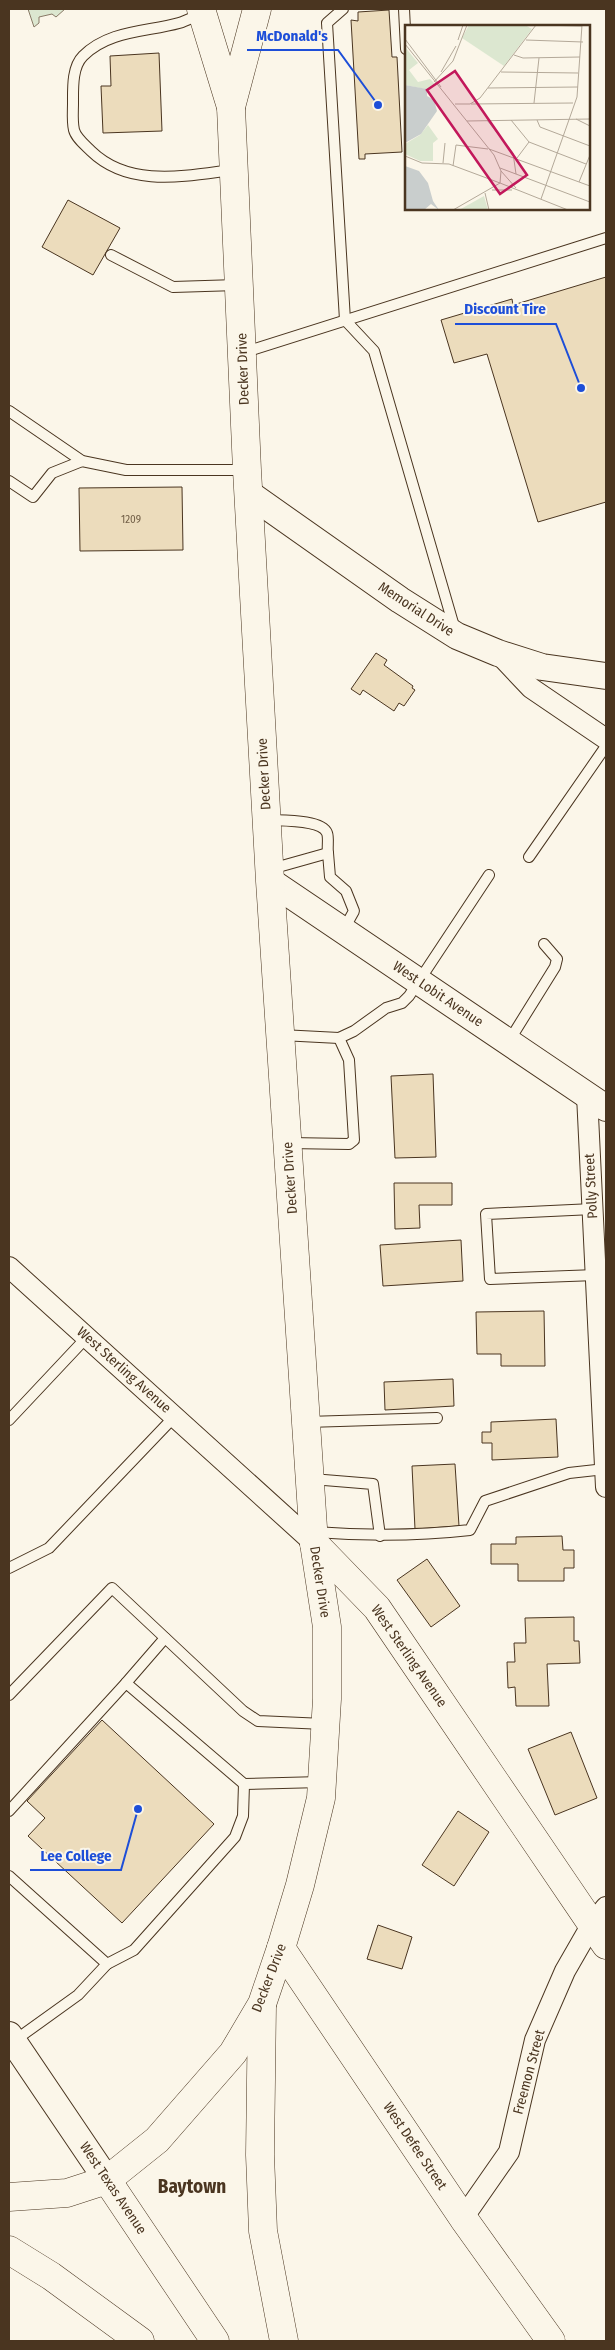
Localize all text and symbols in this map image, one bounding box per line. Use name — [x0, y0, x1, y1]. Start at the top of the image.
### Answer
callout: McDonald's — [247, 20, 338, 50]
inset map — [405, 25, 590, 210]
text: McDonald's — [256, 27, 328, 45]
callout: Discount Tire — [455, 294, 556, 324]
text: Discount Tire — [464, 300, 546, 318]
street label: Decker Drive — [233, 333, 253, 405]
house number: 1209 — [121, 513, 141, 526]
street label: Memorial Drive — [375, 578, 457, 640]
street label: Decker Drive — [254, 737, 274, 810]
street label: West Lobit Avenue — [390, 958, 486, 1031]
street label: Decker Drive — [279, 1141, 301, 1215]
street label: Polly Street — [581, 1152, 601, 1219]
street label: West Sterling Avenue — [73, 1323, 175, 1417]
street label: Decker Drive — [306, 1545, 334, 1619]
street label: West Sterling Avenue — [367, 1602, 451, 1710]
callout: Lee College — [30, 1840, 121, 1870]
text: Lee College — [40, 1847, 112, 1865]
street label: Decker Drive — [248, 1941, 290, 2015]
street label: Freemon Street — [510, 2027, 549, 2116]
street label: West Defee Street — [379, 2099, 451, 2193]
street label: West Texas Avenue — [76, 2139, 150, 2237]
district label: Baytown — [158, 2175, 226, 2198]

